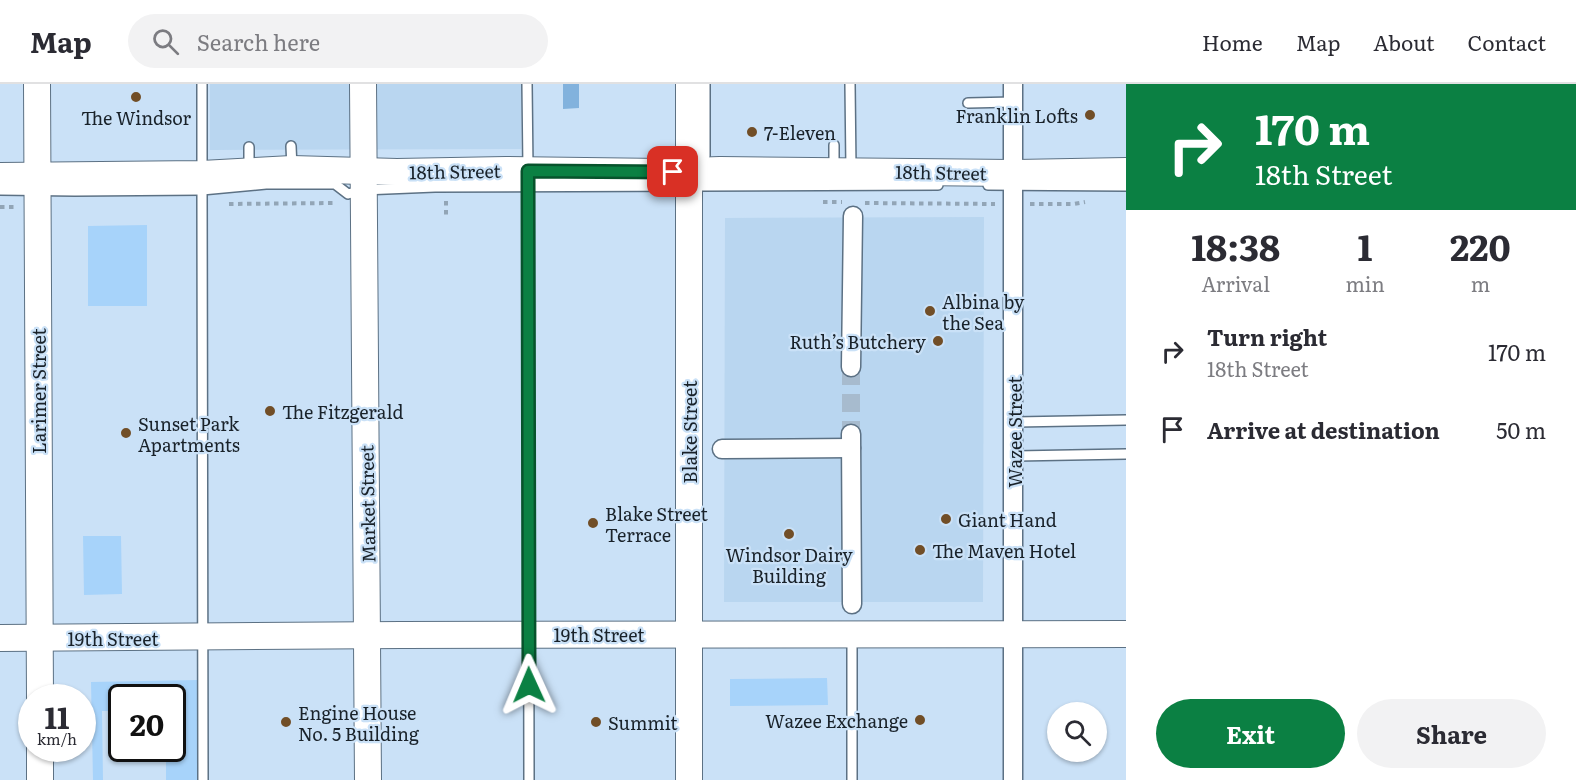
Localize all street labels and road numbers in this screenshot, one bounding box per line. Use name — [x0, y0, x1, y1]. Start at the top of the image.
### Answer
street label: 18th Street — [409, 157, 502, 185]
street label: 18th Street — [895, 158, 988, 186]
street label: Larimer Street — [25, 327, 52, 454]
street label: Wazee Street — [1001, 375, 1028, 488]
street label: Blake Street — [676, 380, 703, 483]
street label: Market Street — [352, 444, 382, 563]
street label: 19th Street — [553, 621, 645, 648]
street label: 19th Street — [67, 625, 159, 652]

